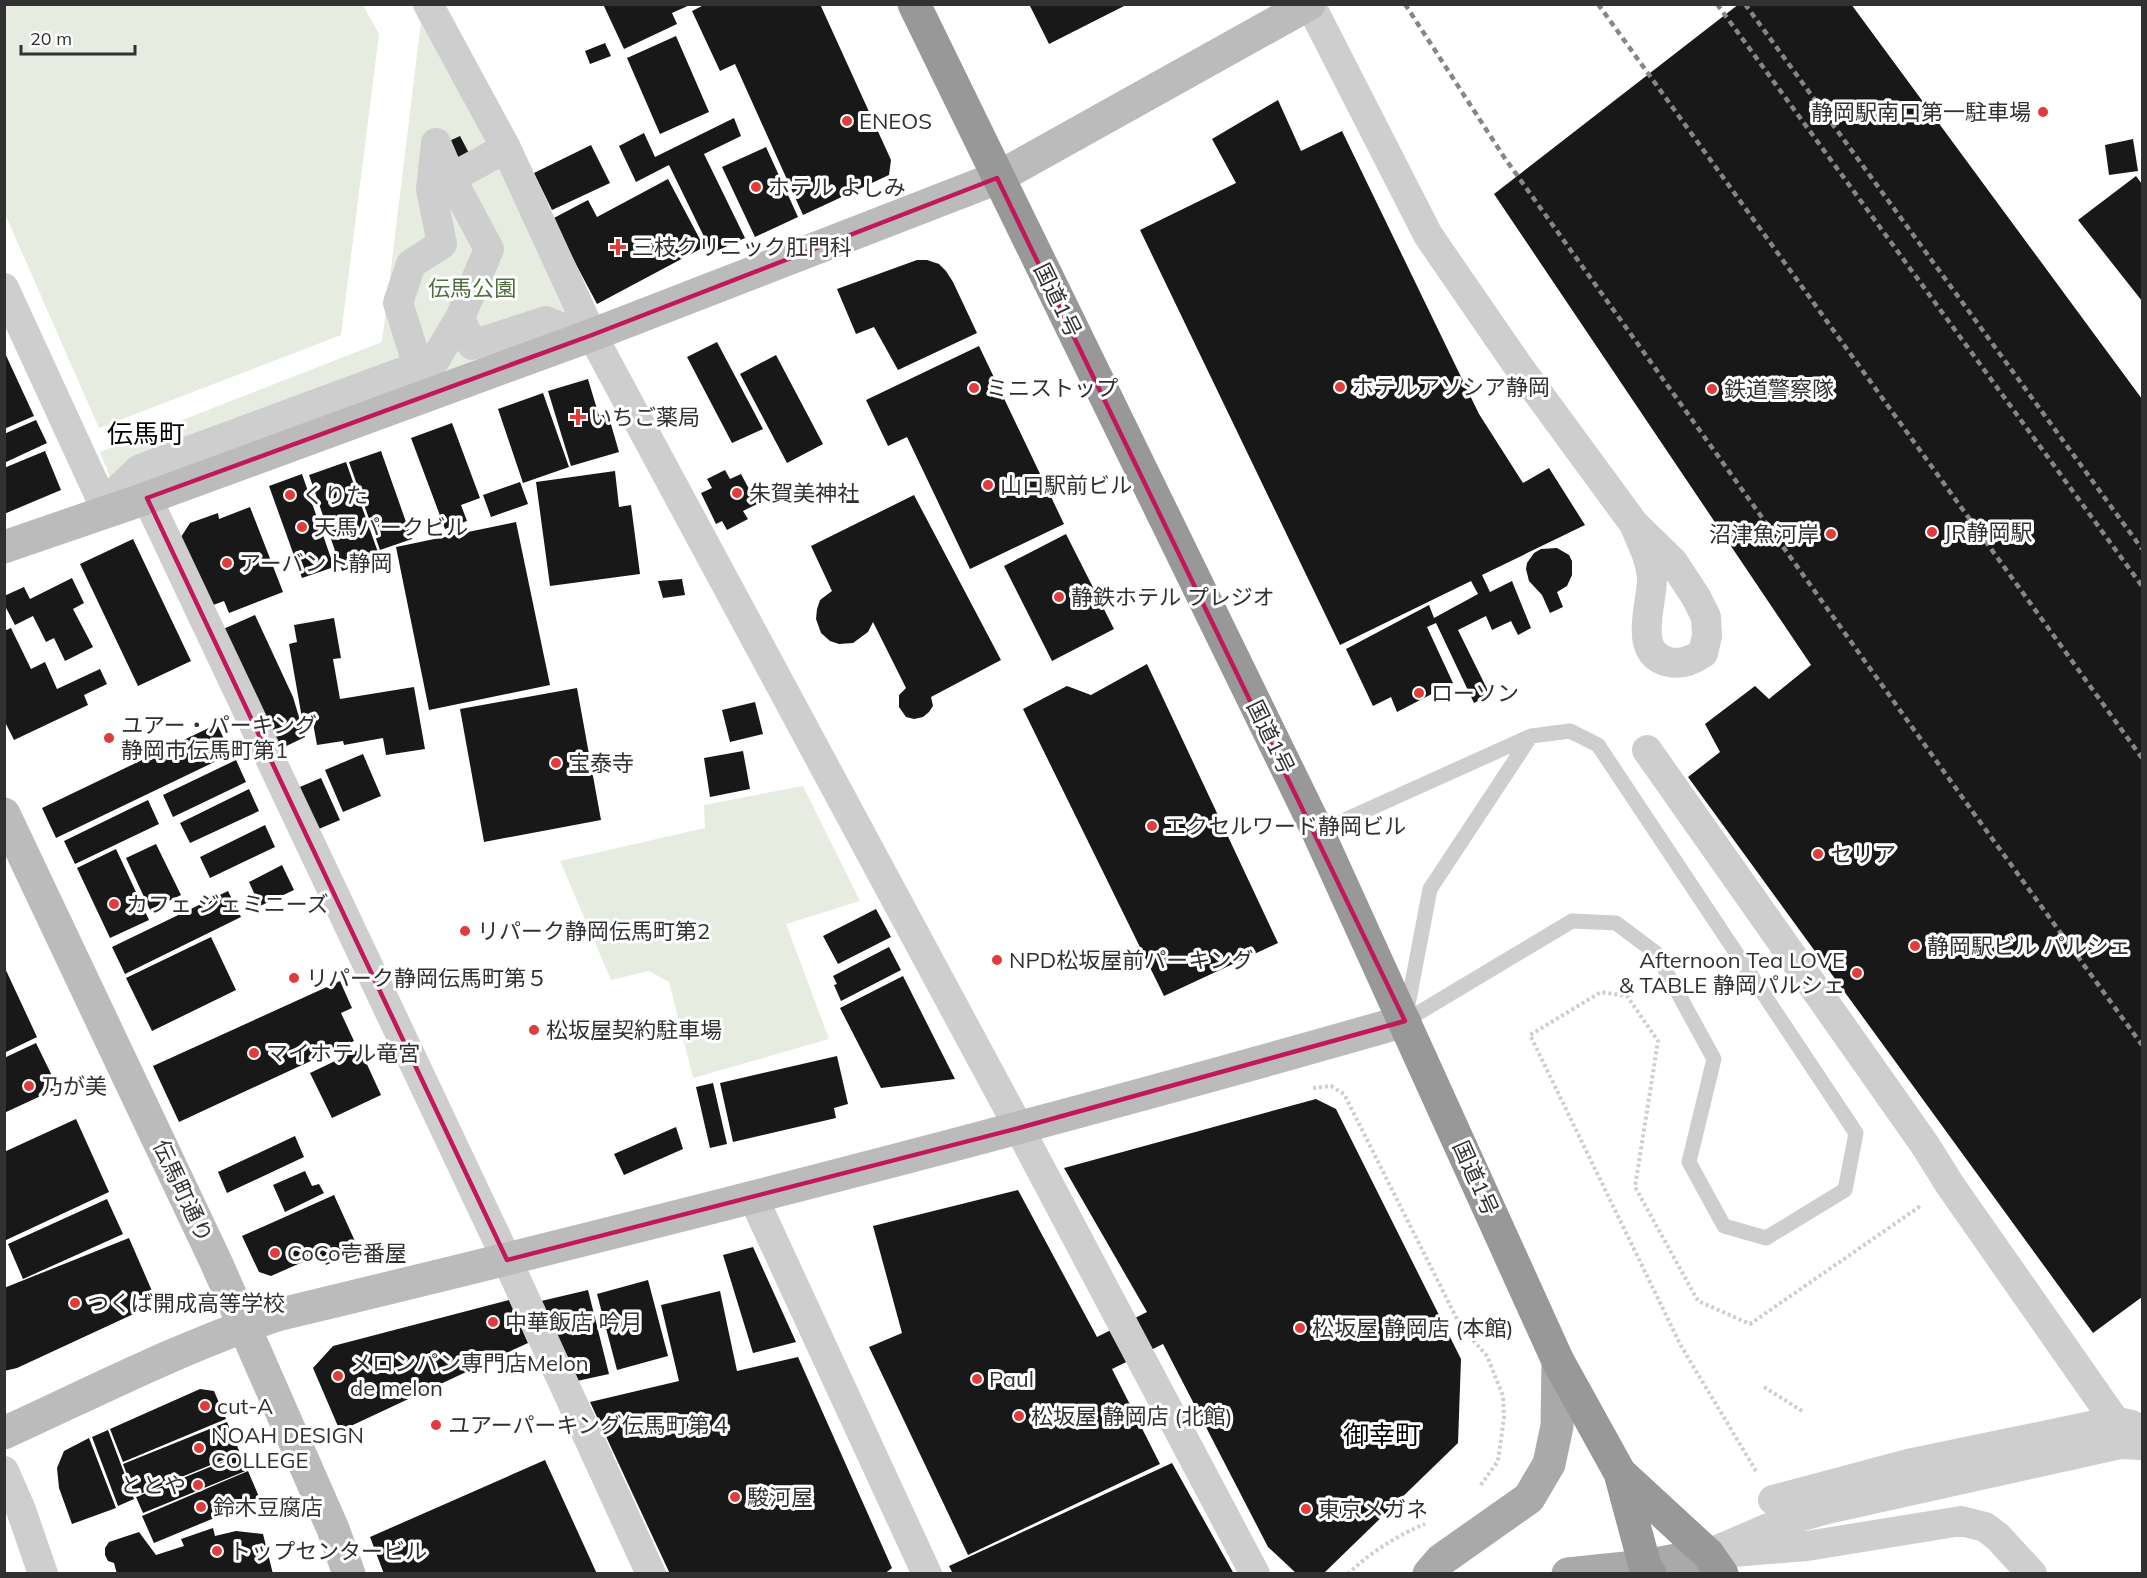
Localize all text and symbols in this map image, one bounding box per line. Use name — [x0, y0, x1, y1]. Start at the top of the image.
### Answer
scale bar — [21, 18, 135, 56]
text: 20 m — [30, 27, 72, 50]
place label: 静岡駅南口第一駐車場 — [1811, 98, 2031, 126]
marker: 静岡駅南口第一駐車場 — [2036, 105, 2050, 119]
place label: ENEOS — [859, 107, 932, 135]
marker: ENEOS — [840, 114, 854, 128]
place label: ホテル よしみ — [768, 173, 906, 201]
marker: ホテル よしみ — [749, 180, 763, 194]
place label: 三枝クリニック肛門科 — [632, 233, 852, 261]
marker: 三枝クリニック肛門科 — [609, 238, 627, 256]
street label: 国道1号 — [1028, 258, 1088, 342]
park label: 伝馬公園 — [428, 274, 516, 302]
place label: ホテルアソシア静岡 — [1352, 373, 1550, 401]
place label: ミニストップ — [986, 374, 1118, 402]
place label: 鉄道警察隊 — [1724, 375, 1834, 403]
marker: ホテルアソシア静岡 — [1333, 380, 1347, 394]
marker: ミニストップ — [967, 381, 981, 395]
marker: 鉄道警察隊 — [1705, 382, 1719, 396]
place label: いちご薬局 — [590, 403, 700, 431]
marker: いちご薬局 — [571, 410, 585, 424]
district label: 伝馬町 — [107, 417, 185, 450]
place label: 山口駅前ビル — [1000, 471, 1132, 499]
marker: 山口駅前ビル — [981, 478, 995, 492]
place label: 朱賀美神社 — [749, 479, 859, 507]
place label: くりた — [302, 481, 368, 509]
marker: 朱賀美神社 — [730, 486, 744, 500]
marker: くりた — [283, 488, 297, 502]
place label: 天馬パークビル — [314, 513, 468, 541]
place label: JR静岡駅 — [1944, 518, 2032, 546]
marker: 天馬パークビル — [295, 520, 309, 534]
place label: 沼津魚河岸 — [1709, 520, 1819, 548]
marker: JR静岡駅 — [1925, 525, 1939, 539]
marker: 沼津魚河岸 — [1824, 527, 1838, 541]
place label: アーバント静岡 — [239, 549, 393, 577]
marker: アーバント静岡 — [220, 556, 234, 570]
place label: 静鉄ホテル プレジオ — [1071, 583, 1275, 611]
marker: 静鉄ホテル プレジオ — [1052, 590, 1066, 604]
place label: ローソン — [1431, 679, 1519, 707]
marker: ローソン — [1412, 686, 1426, 700]
street label: 国道1号 — [1241, 695, 1301, 779]
place label: ユアー・パーキング 静岡市伝馬町第1 — [121, 711, 317, 764]
marker: ユアー・パーキング 静岡市伝馬町第1 — [102, 731, 116, 745]
place label: 宝泰寺 — [568, 749, 634, 777]
marker: 宝泰寺 — [549, 756, 563, 770]
place label: エクセルワード静岡ビル — [1164, 812, 1406, 840]
marker: エクセルワード静岡ビル — [1145, 819, 1159, 833]
place label: セリア — [1830, 840, 1896, 868]
marker: セリア — [1811, 847, 1825, 861]
place label: カフェ ジェミニーズ — [126, 890, 329, 918]
marker: カフェ ジェミニーズ — [107, 897, 121, 911]
place label: リパーク静岡伝馬町第2 — [477, 917, 710, 945]
marker: リパーク静岡伝馬町第2 — [458, 924, 472, 938]
place label: 静岡駅ビル パルシェ — [1927, 932, 2131, 960]
marker: 静岡駅ビル パルシェ — [1908, 939, 1922, 953]
place label: NPD松坂屋前パーキング — [1009, 946, 1254, 974]
place label: Afternoon Tea LOVE & TABLE 静岡パルシェ — [1619, 946, 1845, 999]
marker: NPD松坂屋前パーキング — [990, 953, 1004, 967]
place label: リパーク静岡伝馬町第５ — [306, 964, 548, 992]
marker: Afternoon Tea LOVE & TABLE 静岡パルシェ — [1850, 966, 1864, 980]
marker: リパーク静岡伝馬町第５ — [287, 971, 301, 985]
place label: 松坂屋契約駐車場 — [546, 1016, 722, 1044]
marker: 松坂屋契約駐車場 — [527, 1023, 541, 1037]
place label: マイホテル竜宮 — [266, 1039, 420, 1067]
marker: マイホテル竜宮 — [247, 1046, 261, 1060]
place label: 乃が美 — [41, 1072, 107, 1100]
marker: 乃が美 — [22, 1079, 36, 1093]
street label: 伝馬町通り — [147, 1135, 219, 1247]
street label: 国道1号 — [1447, 1136, 1505, 1220]
place label: CoCo壱番屋 — [287, 1239, 407, 1267]
marker: CoCo壱番屋 — [268, 1246, 282, 1260]
place label: つくば開成高等学校 — [87, 1289, 285, 1317]
marker: つくば開成高等学校 — [68, 1296, 82, 1310]
place label: 中華飯店 吟月 — [505, 1308, 643, 1336]
place label: 松坂屋 静岡店 (本館) — [1312, 1314, 1513, 1342]
marker: 中華飯店 吟月 — [486, 1315, 500, 1329]
marker: 松坂屋 静岡店 (本館) — [1293, 1321, 1307, 1335]
place label: メロンパン専門店Melon de melon — [350, 1349, 589, 1402]
place label: Paul — [989, 1365, 1034, 1393]
marker: メロンパン専門店Melon de melon — [331, 1369, 345, 1383]
marker: Paul — [970, 1372, 984, 1386]
place label: cut-A — [217, 1392, 273, 1420]
marker: cut-A — [198, 1399, 212, 1413]
place label: 松坂屋 静岡店 (北館) — [1031, 1402, 1232, 1430]
marker: 松坂屋 静岡店 (北館) — [1012, 1409, 1026, 1423]
place label: ユアーパーキング伝馬町第４ — [448, 1411, 732, 1439]
marker: ユアーパーキング伝馬町第４ — [429, 1418, 443, 1432]
district label: 御幸町 — [1343, 1418, 1421, 1451]
place label: NOAH DESIGN COLLEGE — [211, 1421, 364, 1474]
marker: NOAH DESIGN COLLEGE — [192, 1441, 206, 1455]
place label: ととや — [120, 1471, 186, 1499]
marker: ととや — [191, 1478, 205, 1492]
place label: 駿河屋 — [747, 1483, 813, 1511]
marker: 駿河屋 — [728, 1490, 742, 1504]
place label: 鈴木豆腐店 — [213, 1493, 323, 1521]
place label: 東京メガネ — [1318, 1495, 1428, 1523]
marker: 鈴木豆腐店 — [194, 1500, 208, 1514]
marker: 東京メガネ — [1299, 1502, 1313, 1516]
place label: トップセンタービル — [229, 1537, 427, 1565]
marker: トップセンタービル — [210, 1544, 224, 1558]

